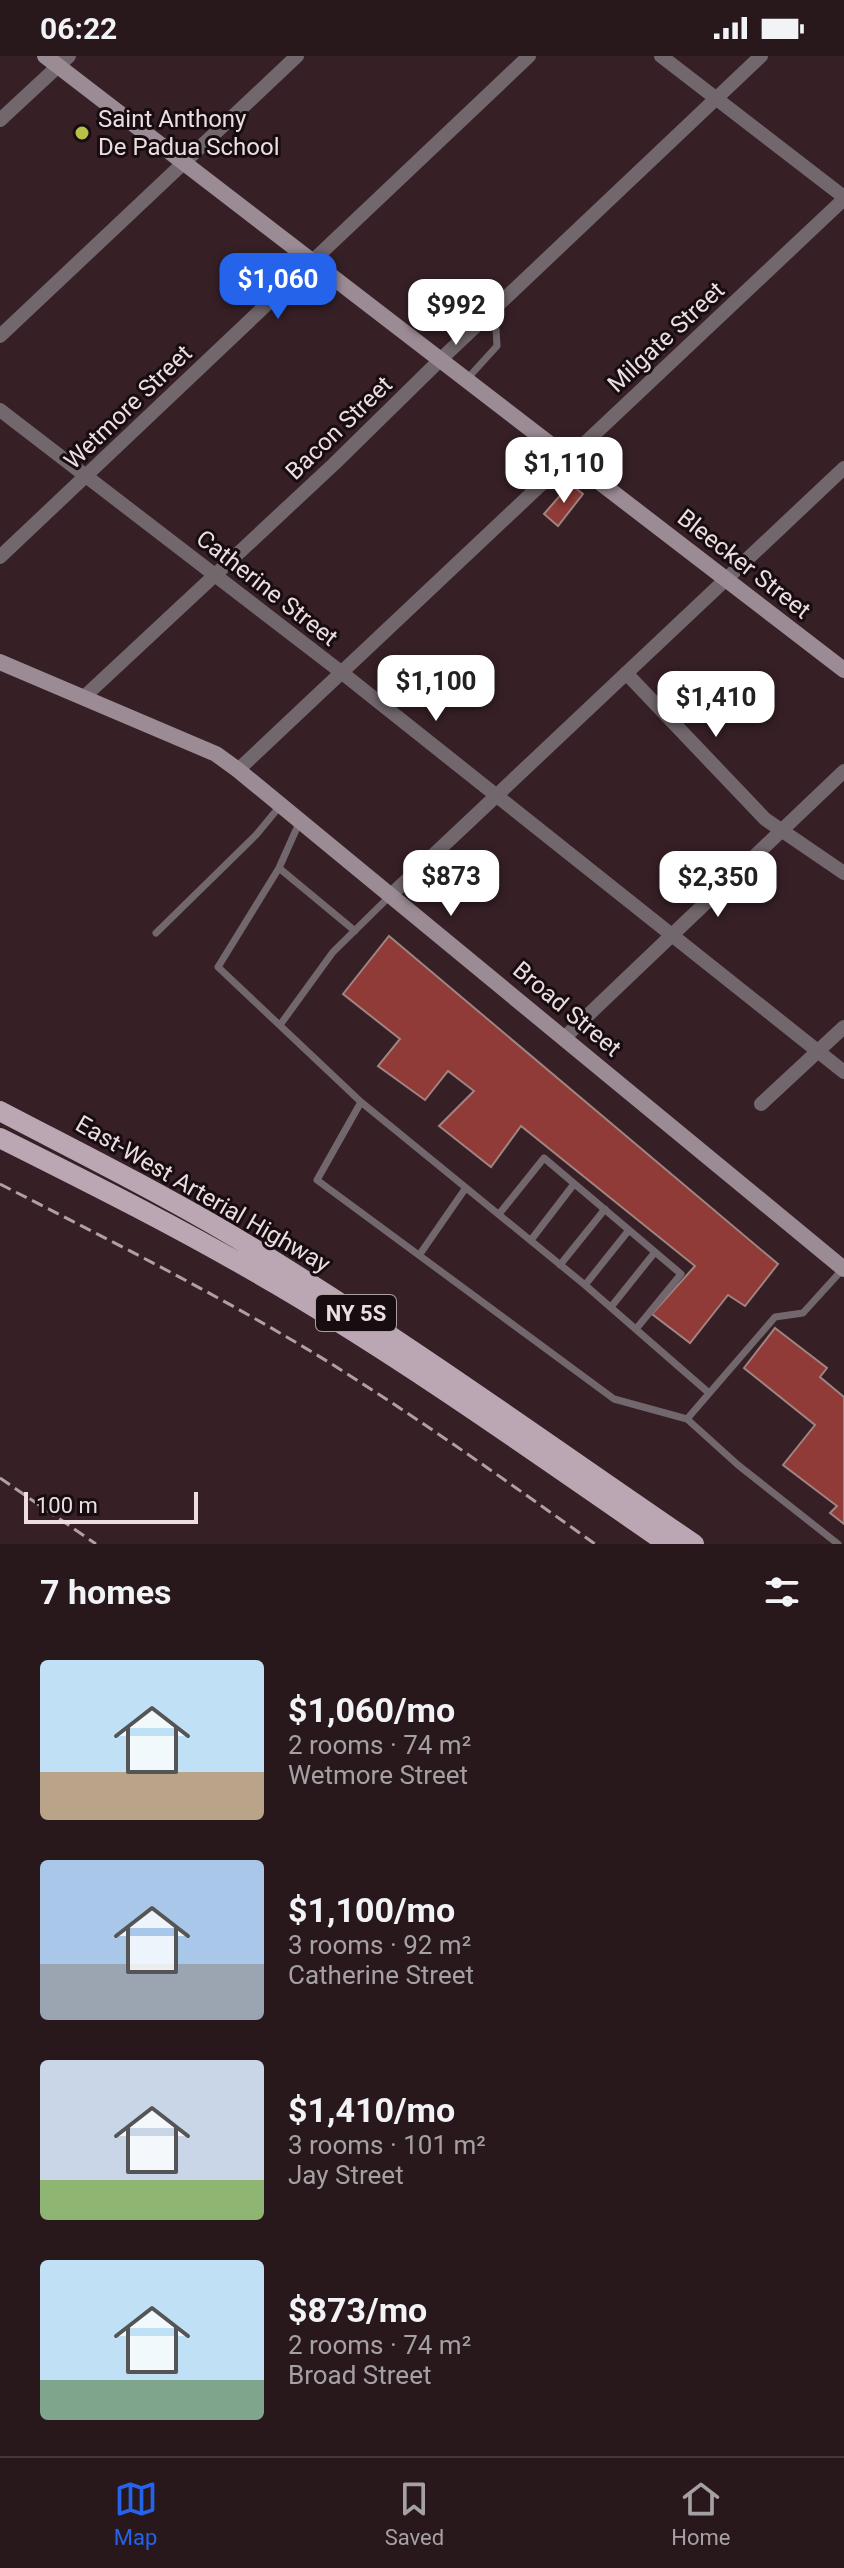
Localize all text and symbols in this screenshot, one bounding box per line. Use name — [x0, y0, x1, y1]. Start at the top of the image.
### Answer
text: 06:22 — [40, 11, 117, 46]
place label: Saint Anthony De Padua School — [98, 105, 280, 161]
marker: Saint Anthony De Padua School — [73, 124, 91, 142]
pin: $1,060 — [213, 253, 343, 321]
text: $1,060 — [238, 264, 318, 294]
street label: Milgate Street — [602, 276, 730, 398]
pin: $992 — [409, 279, 503, 347]
text: $992 — [426, 290, 486, 320]
street label: Wetmore Street — [59, 339, 198, 475]
street label: Bacon Street — [280, 370, 398, 486]
pin: $1,110 — [499, 437, 629, 505]
text: $1,110 — [524, 448, 604, 478]
street label: Bleecker Street — [672, 503, 816, 625]
street label: Catherine Street — [191, 524, 343, 652]
pin: $1,100 — [371, 655, 501, 723]
text: $1,100 — [396, 666, 476, 696]
pin: $1,410 — [651, 671, 781, 739]
text: $1,410 — [676, 682, 756, 712]
pin: $873 — [404, 850, 498, 918]
pin: $2,350 — [653, 851, 783, 919]
text: $873 — [421, 861, 481, 891]
text: $2,350 — [678, 862, 758, 892]
street label: Broad Street — [507, 956, 627, 1062]
street label: East-West Arterial Highway — [71, 1110, 336, 1279]
road number: NY 5S — [316, 1295, 396, 1331]
scale bar — [24, 1488, 198, 1524]
text: 100 m — [36, 1493, 98, 1518]
icon: filters — [760, 1570, 804, 1614]
text: 7 homes — [40, 1572, 171, 1612]
text: $1,060/mo — [288, 1690, 455, 1730]
icon: home — [104, 1692, 200, 1788]
text: 2 rooms · 74 m² — [288, 1730, 471, 1760]
text: Wetmore Street — [288, 1760, 468, 1790]
text: $1,100/mo — [288, 1890, 455, 1930]
icon: home — [104, 1892, 200, 1988]
text: 3 rooms · 92 m² — [288, 1930, 471, 1960]
text: Catherine Street — [288, 1960, 474, 1990]
text: $1,410/mo — [288, 2090, 455, 2130]
icon: home — [104, 2092, 200, 2188]
text: 3 rooms · 101 m² — [288, 2130, 486, 2160]
text: Jay Street — [288, 2160, 404, 2190]
text: $873/mo — [288, 2290, 427, 2330]
icon: home — [104, 2292, 200, 2388]
text: 2 rooms · 74 m² — [288, 2330, 471, 2360]
text: Broad Street — [288, 2360, 431, 2390]
tab: Map — [114, 2477, 158, 2550]
tab: Saved — [385, 2477, 444, 2550]
tab: Home — [671, 2477, 730, 2550]

